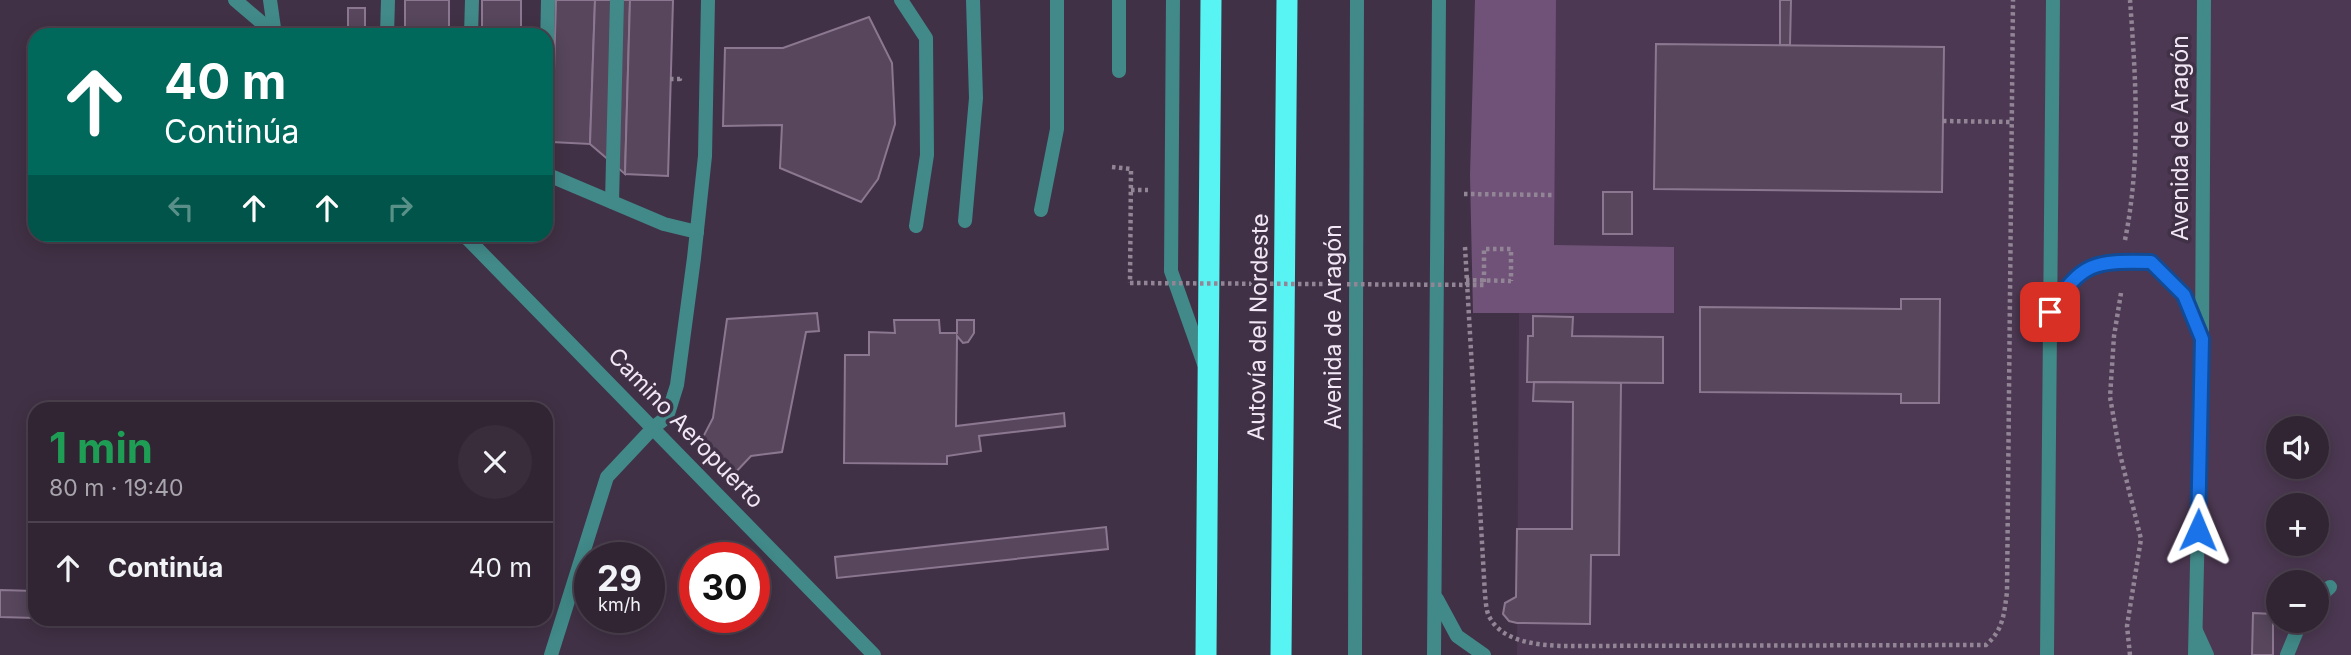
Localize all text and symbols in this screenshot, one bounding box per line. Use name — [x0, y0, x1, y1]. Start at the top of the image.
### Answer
street label: Avenida de Aragón — [2166, 35, 2194, 241]
text: 40 m — [164, 52, 287, 111]
icon: ahead — [49, 56, 140, 147]
text: Continúa — [164, 112, 299, 151]
icon: left — [162, 189, 200, 227]
icon: ahead — [235, 189, 273, 227]
icon: ahead — [308, 189, 346, 227]
icon: right — [381, 189, 419, 227]
street label: Autovía del Nordeste — [1242, 213, 1274, 441]
street label: Avenida de Aragón — [1319, 224, 1347, 430]
pin — [2020, 282, 2080, 342]
icon: arrive — [2031, 293, 2069, 331]
street label: Camino Aeropuerto — [602, 342, 770, 514]
map controls — [2266, 416, 2329, 633]
button: sound — [2266, 416, 2329, 479]
text: 1 min — [49, 422, 153, 473]
button: close — [458, 425, 532, 499]
text: 80 m · 19:40 — [49, 474, 184, 502]
position arrow — [2161, 493, 2235, 567]
button: + — [2266, 493, 2329, 556]
speed limit sign: 30 — [679, 542, 770, 633]
icon: ahead — [49, 549, 87, 587]
text: Continúa — [108, 552, 223, 583]
text: 40 m — [469, 552, 532, 583]
text: 29 — [597, 557, 642, 599]
button: − — [2266, 570, 2329, 633]
text: km/h — [598, 594, 641, 615]

